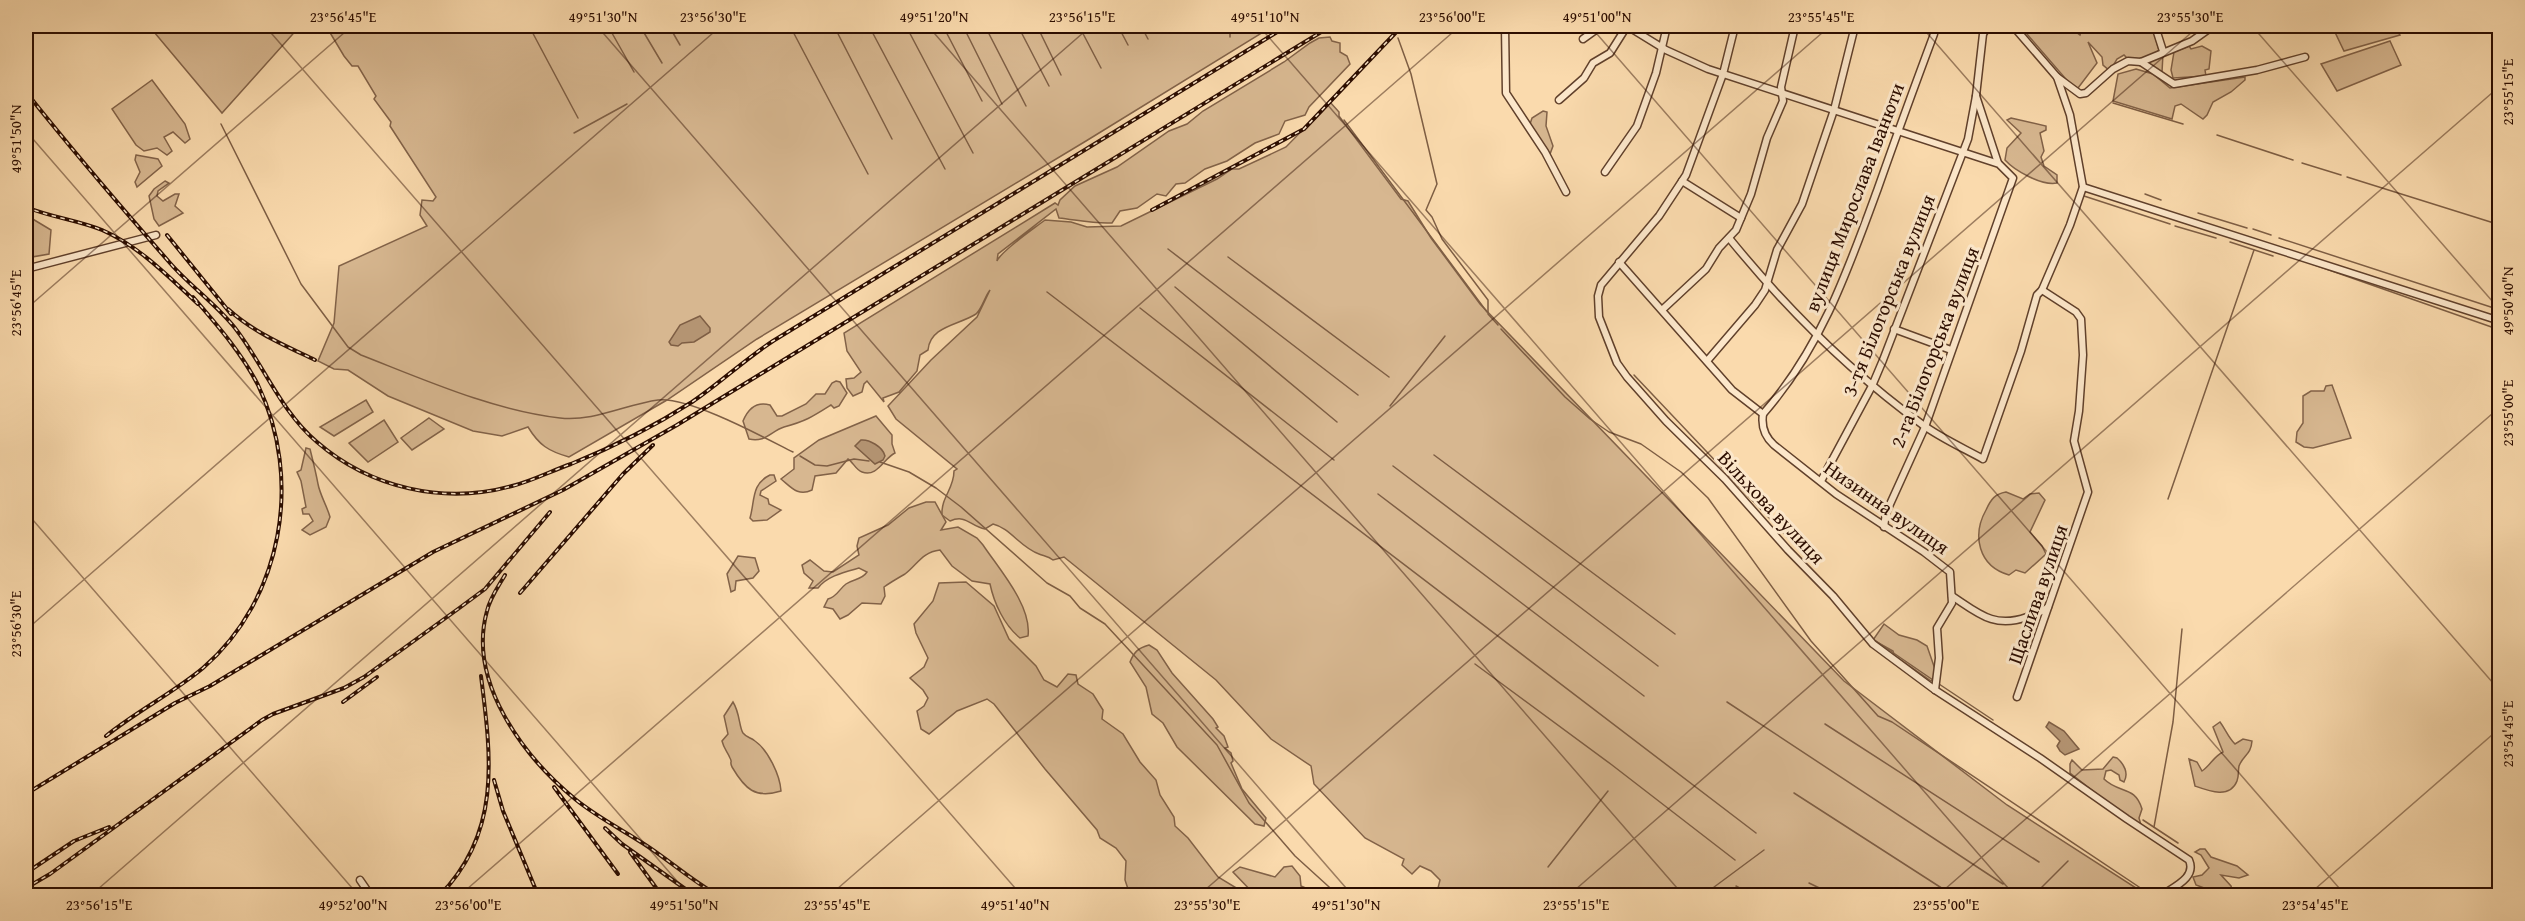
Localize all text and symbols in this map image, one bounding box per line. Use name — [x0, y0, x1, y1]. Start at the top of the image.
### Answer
text: 23°56'45"E — [310, 6, 377, 27]
text: 49°51'30"N — [569, 6, 638, 27]
text: 23°56'30"E — [680, 6, 747, 27]
text: 49°51'20"N — [900, 6, 969, 27]
text: 23°56'15"E — [1049, 6, 1116, 27]
text: 49°51'10"N — [1231, 6, 1300, 27]
text: 23°56'00"E — [1419, 6, 1486, 27]
text: 49°51'00"N — [1563, 6, 1632, 27]
text: 23°55'45"E — [1788, 6, 1855, 27]
text: 23°55'30"E — [2157, 6, 2224, 27]
text: 23°55'15"E — [2497, 58, 2518, 125]
street label: вулиця Мирослава Іванюти — [1797, 78, 1911, 316]
text: 49°51'50"N — [5, 104, 26, 173]
street label: 3-тя Білогорська вулиця — [1834, 190, 1942, 400]
street label: 2-га Білогорська вулиця — [1882, 242, 1986, 452]
text: 49°50'40"N — [2497, 266, 2518, 335]
text: 23°56'45"E — [5, 269, 26, 336]
text: 23°55'00"E — [2497, 379, 2518, 446]
street label: Вільхова вулиця — [1712, 444, 1832, 570]
street label: Низинна вулиця — [1818, 453, 1956, 561]
street label: Щаслива вулиця — [1999, 520, 2075, 668]
text: 23°56'30"E — [5, 590, 26, 657]
text: 23°54'45"E — [2497, 700, 2518, 767]
text: 23°56'15"E — [66, 894, 133, 915]
text: 49°52'00"N — [319, 894, 388, 915]
text: 23°56'00"E — [435, 894, 502, 915]
text: 49°51'50"N — [650, 894, 719, 915]
text: 23°55'45"E — [804, 894, 871, 915]
text: 49°51'40"N — [981, 894, 1050, 915]
text: 23°55'30"E — [1174, 894, 1241, 915]
text: 49°51'30"N — [1312, 894, 1381, 915]
text: 23°55'15"E — [1543, 894, 1610, 915]
text: 23°55'00"E — [1913, 894, 1980, 915]
text: 23°54'45"E — [2282, 894, 2349, 915]

